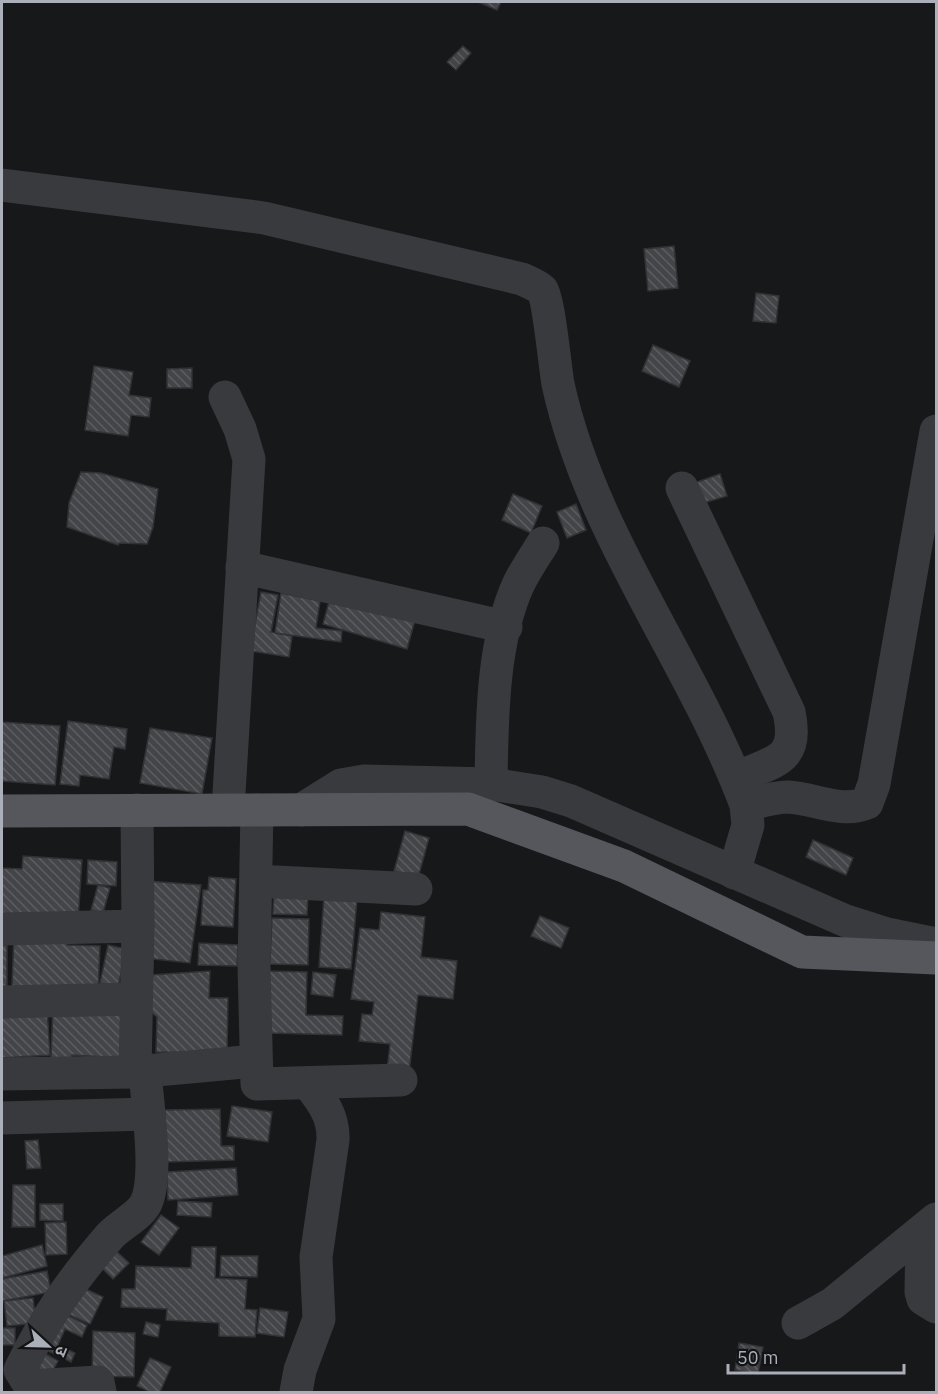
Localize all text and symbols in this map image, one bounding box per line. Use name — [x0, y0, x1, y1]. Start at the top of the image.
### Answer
north arrow — [18, 1316, 78, 1376]
scale bar — [728, 1337, 904, 1375]
text: उ — [51, 1344, 73, 1360]
text: 50 m — [737, 1346, 779, 1369]

